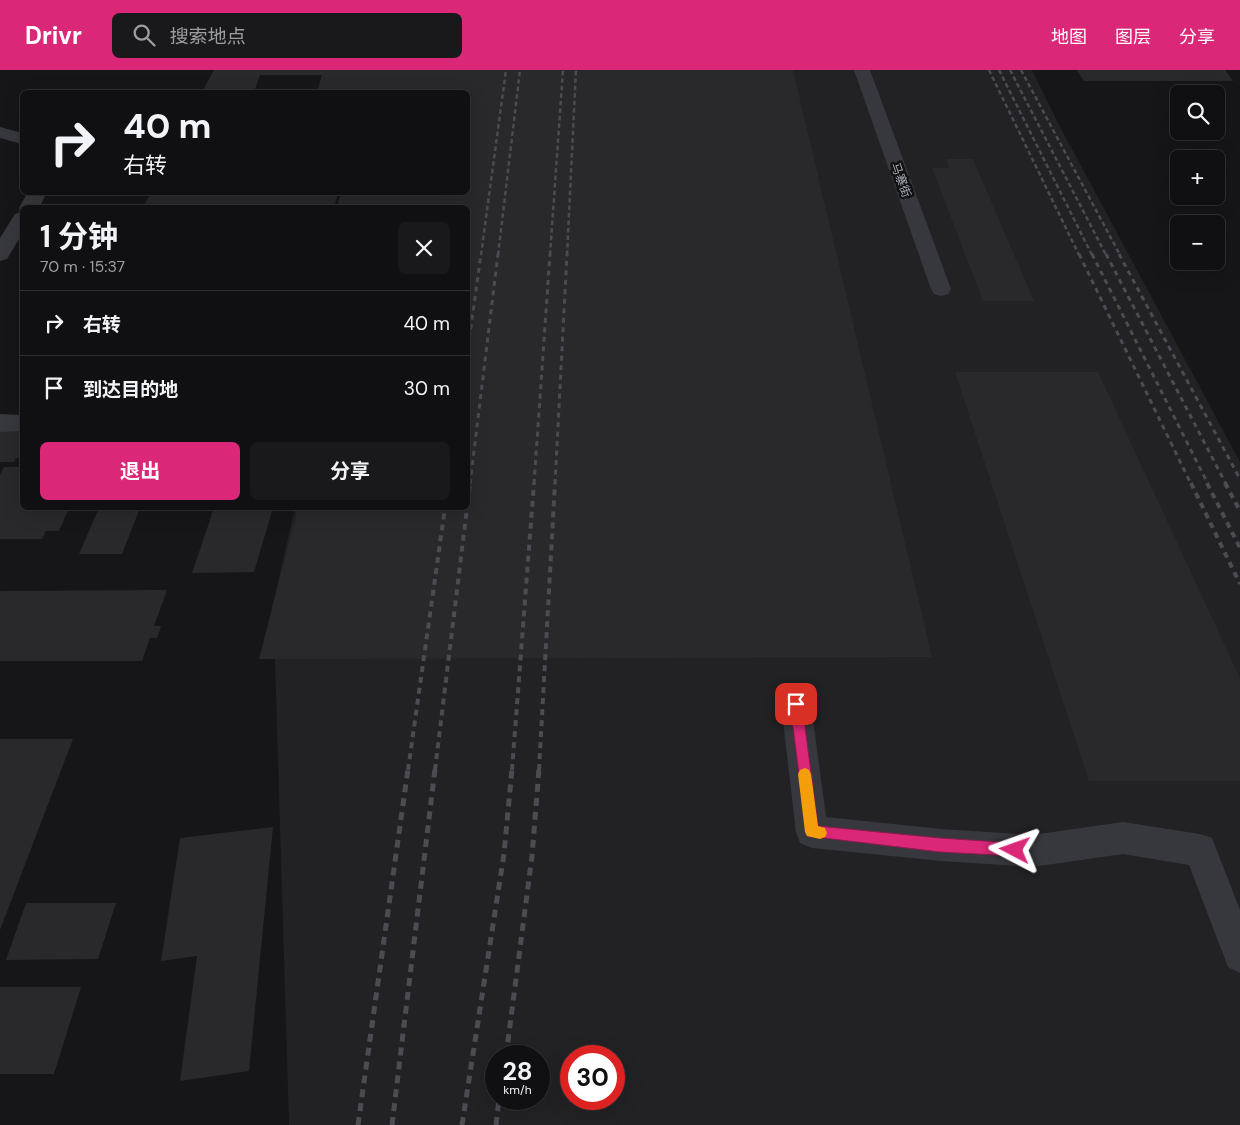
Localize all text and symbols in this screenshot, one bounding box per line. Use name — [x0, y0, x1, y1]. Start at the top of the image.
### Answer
search box — [112, 13, 462, 58]
text: Drivr — [25, 20, 82, 51]
icon: search — [130, 21, 158, 49]
text: 搜索地点 — [170, 24, 246, 49]
text: 地图 — [1051, 25, 1087, 49]
text: 图层 — [1115, 25, 1151, 49]
text: 分享 — [1179, 25, 1215, 49]
map controls — [1170, 85, 1225, 270]
button: search — [1170, 85, 1225, 140]
text: 40 m — [123, 103, 212, 149]
icon: right — [40, 110, 105, 175]
button: + — [1170, 150, 1225, 205]
text: 右转 — [123, 151, 167, 180]
street label: 马寨街 — [887, 160, 915, 200]
button: − — [1170, 215, 1225, 270]
text: 1 分钟 — [40, 217, 118, 256]
button: close — [398, 222, 450, 274]
text: 70 m · 15:37 — [40, 256, 125, 277]
icon: right — [40, 309, 68, 337]
text: 40 m — [403, 311, 450, 336]
text: 右转 — [83, 312, 121, 337]
icon: arrive — [40, 374, 68, 402]
text: 30 m — [404, 376, 450, 401]
text: 到达目的地 — [83, 377, 178, 402]
button: 退出 — [40, 442, 240, 500]
button: 分享 — [250, 442, 450, 500]
pin — [775, 683, 817, 725]
icon: arrive — [782, 690, 810, 718]
position arrow — [988, 823, 1040, 875]
speed limit sign: 30 — [560, 1045, 625, 1110]
text: 28 — [502, 1055, 533, 1088]
text: km/h — [503, 1082, 532, 1098]

